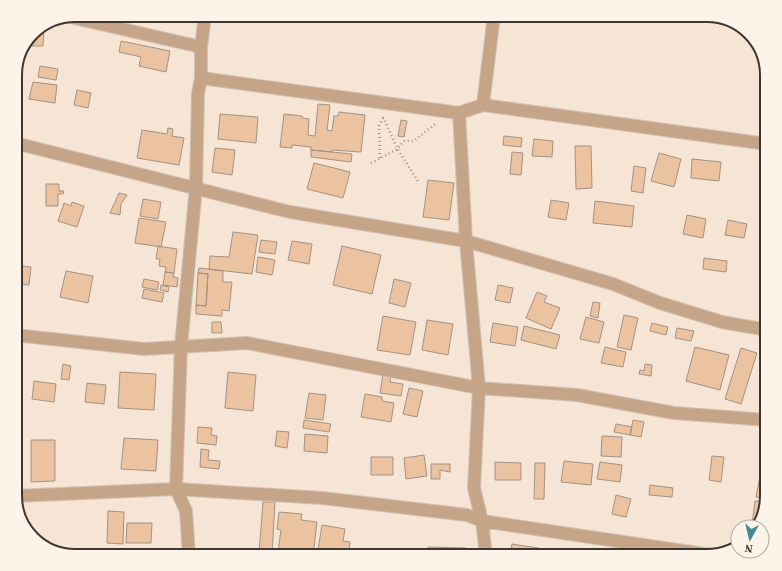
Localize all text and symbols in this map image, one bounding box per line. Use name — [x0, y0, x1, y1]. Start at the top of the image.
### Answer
north arrow — [730, 519, 770, 559]
text: N — [744, 540, 754, 556]

